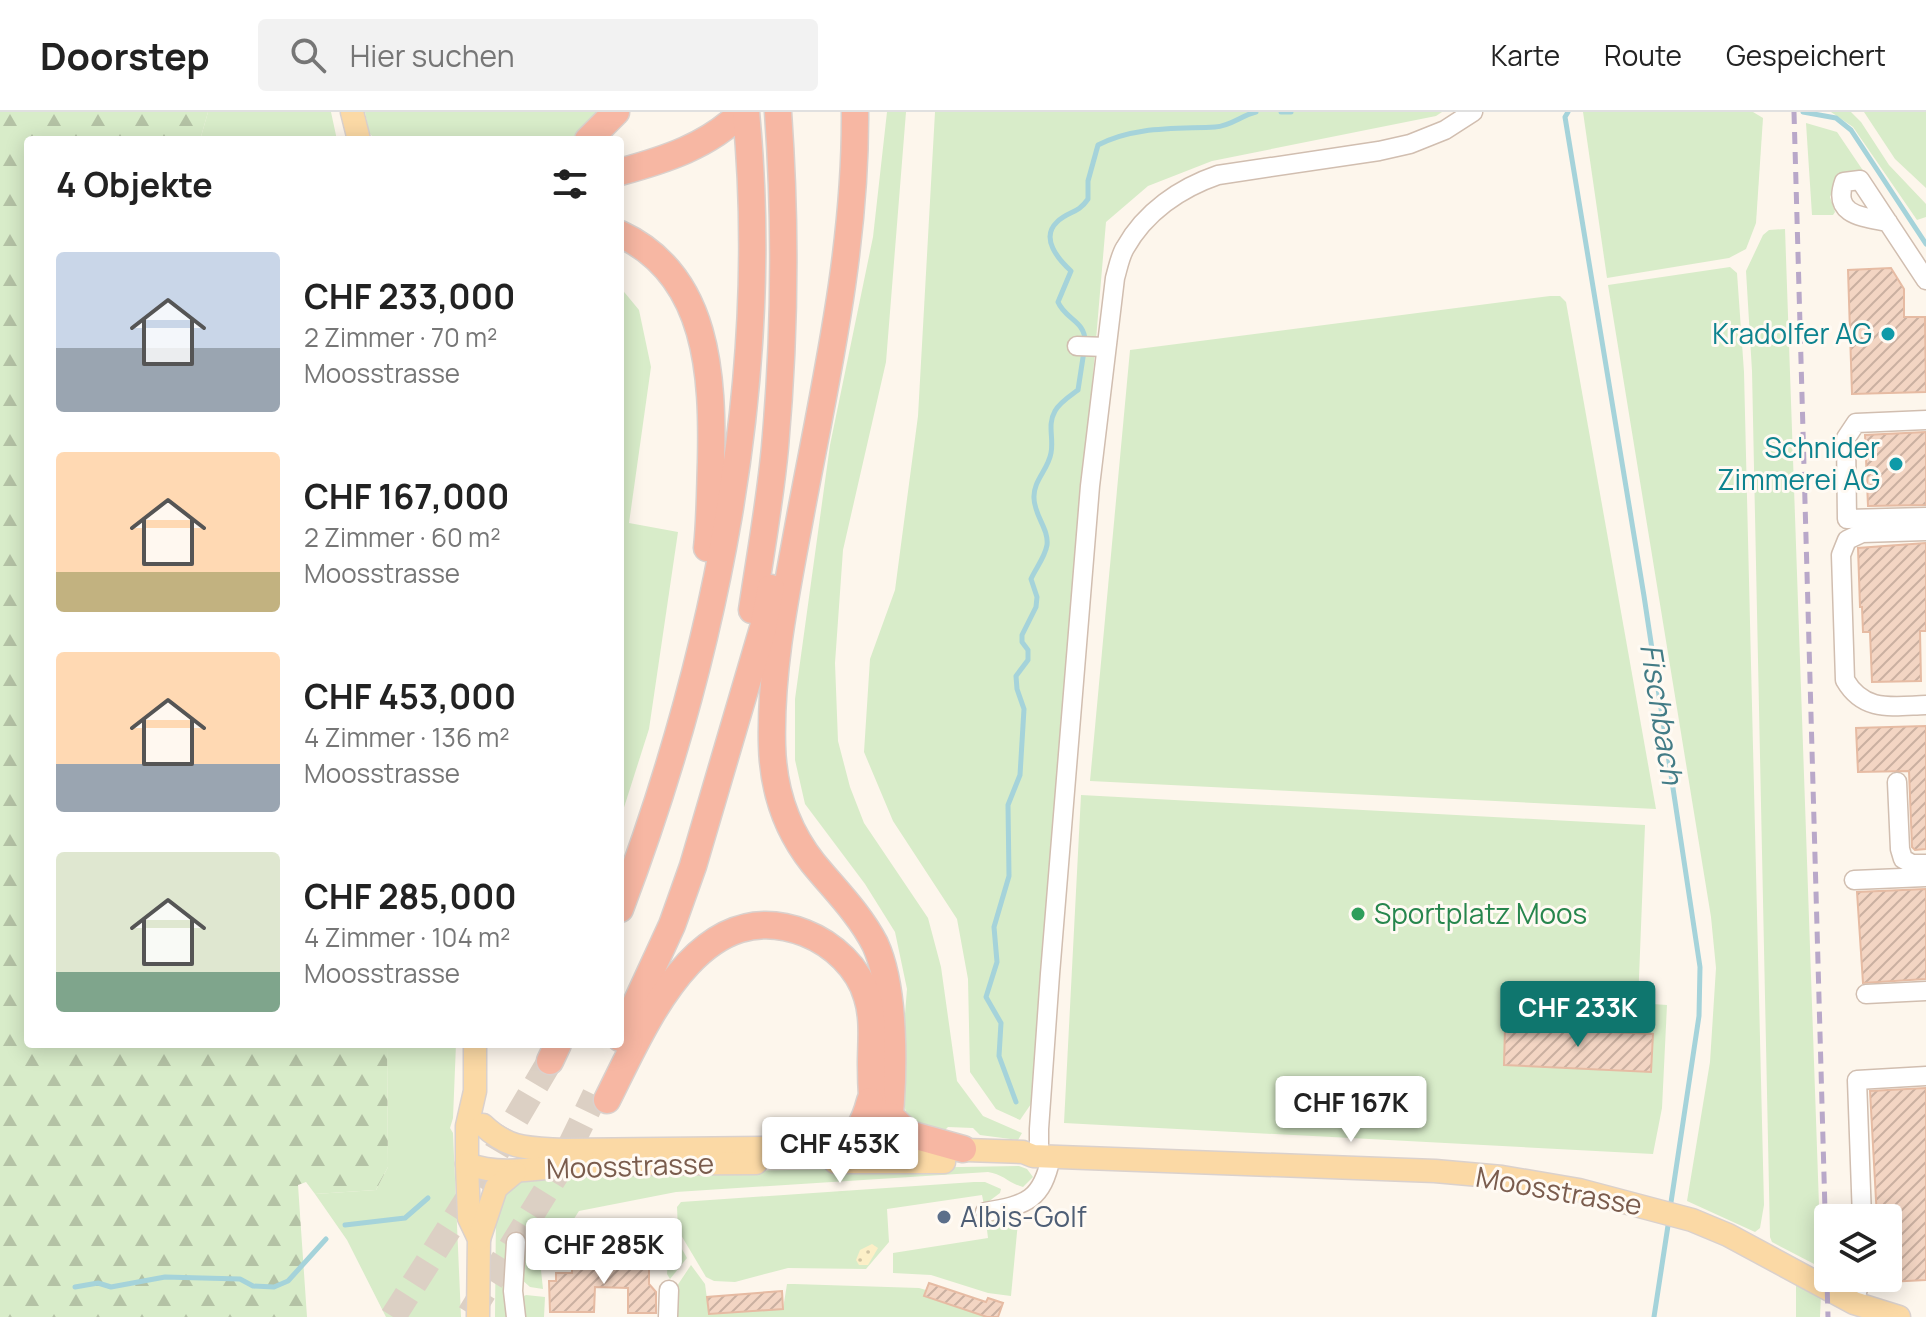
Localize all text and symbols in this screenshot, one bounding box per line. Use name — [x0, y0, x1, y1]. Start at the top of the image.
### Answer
search box — [258, 19, 818, 91]
text: Doorstep — [40, 29, 210, 81]
icon: search — [286, 33, 330, 77]
text: Hier suchen — [350, 35, 515, 76]
text: Karte — [1491, 36, 1560, 74]
text: Route — [1604, 36, 1682, 74]
text: Gespeichert — [1726, 36, 1886, 74]
text: 4 Objekte — [56, 161, 213, 207]
icon: filters — [548, 162, 592, 206]
text: CHF 233,000 — [304, 273, 515, 319]
icon: home — [120, 284, 216, 380]
place label: Kradolfer AG — [1712, 314, 1872, 352]
text: 2 Zimmer · 70 m² — [304, 319, 497, 355]
marker: Kradolfer AG — [1879, 325, 1897, 343]
text: Moosstrasse — [304, 355, 460, 391]
place label: Schnider Zimmerei AG — [1717, 428, 1880, 498]
marker: Schnider Zimmerei AG — [1887, 455, 1905, 473]
text: CHF 167,000 — [304, 473, 509, 519]
icon: home — [120, 484, 216, 580]
text: 2 Zimmer · 60 m² — [304, 519, 501, 555]
text: Moosstrasse — [304, 555, 460, 591]
water label: Fischbach — [1631, 641, 1694, 788]
text: CHF 453,000 — [304, 673, 516, 719]
icon: home — [120, 684, 216, 780]
text: 4 Zimmer · 136 m² — [304, 719, 510, 755]
text: Moosstrasse — [304, 755, 460, 791]
text: CHF 285,000 — [304, 873, 517, 919]
icon: home — [120, 884, 216, 980]
place label: Sportplatz Moos — [1374, 894, 1587, 932]
marker: Sportplatz Moos — [1349, 905, 1367, 923]
text: 4 Zimmer · 104 m² — [304, 919, 510, 955]
text: Moosstrasse — [304, 955, 460, 991]
pin: CHF 233K — [1495, 981, 1661, 1049]
text: CHF 233K — [1518, 989, 1638, 1025]
pin: CHF 167K — [1268, 1076, 1434, 1144]
text: CHF 167K — [1293, 1084, 1409, 1120]
pin: CHF 453K — [757, 1117, 923, 1185]
text: CHF 453K — [780, 1125, 900, 1161]
street label: Moosstrasse — [545, 1143, 715, 1187]
street label: Moosstrasse — [1473, 1157, 1645, 1223]
place label: Albis-Golf — [960, 1197, 1087, 1235]
map controls — [1814, 1204, 1902, 1292]
button: layers — [1814, 1204, 1902, 1292]
marker: Albis-Golf — [935, 1208, 953, 1226]
pin: CHF 285K — [521, 1218, 687, 1286]
text: CHF 285K — [544, 1226, 664, 1262]

